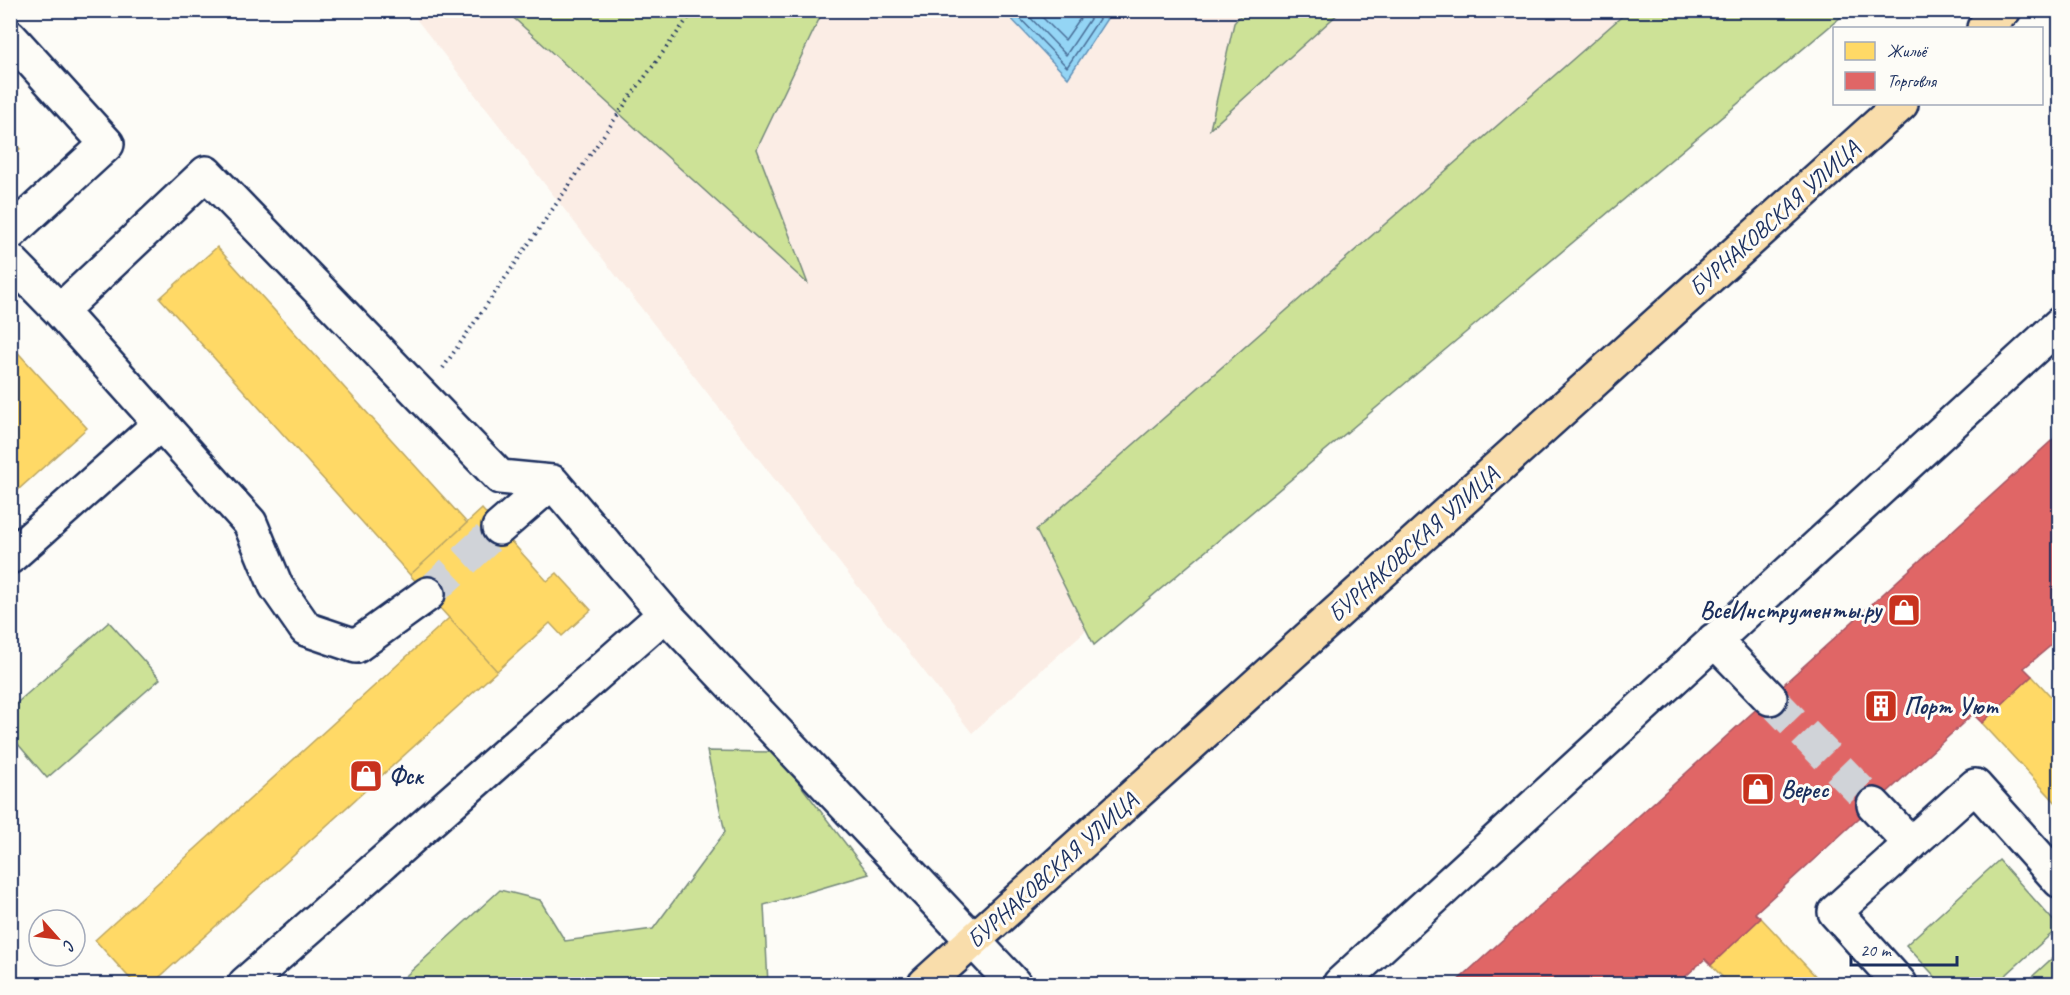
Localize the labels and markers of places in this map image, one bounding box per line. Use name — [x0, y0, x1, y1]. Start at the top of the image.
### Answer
shop icon: ВсеИнструменты.ру — [1886, 592, 1922, 628]
place label: ВсеИнструменты.ру — [1700, 595, 1884, 625]
building icon: Порт Уют — [1863, 688, 1899, 724]
place label: Порт Уют — [1904, 691, 1999, 721]
shop icon: Фск — [348, 758, 384, 794]
place label: Фск — [389, 761, 425, 791]
shop icon: Верес — [1740, 771, 1776, 807]
place label: Верес — [1781, 774, 1830, 804]

